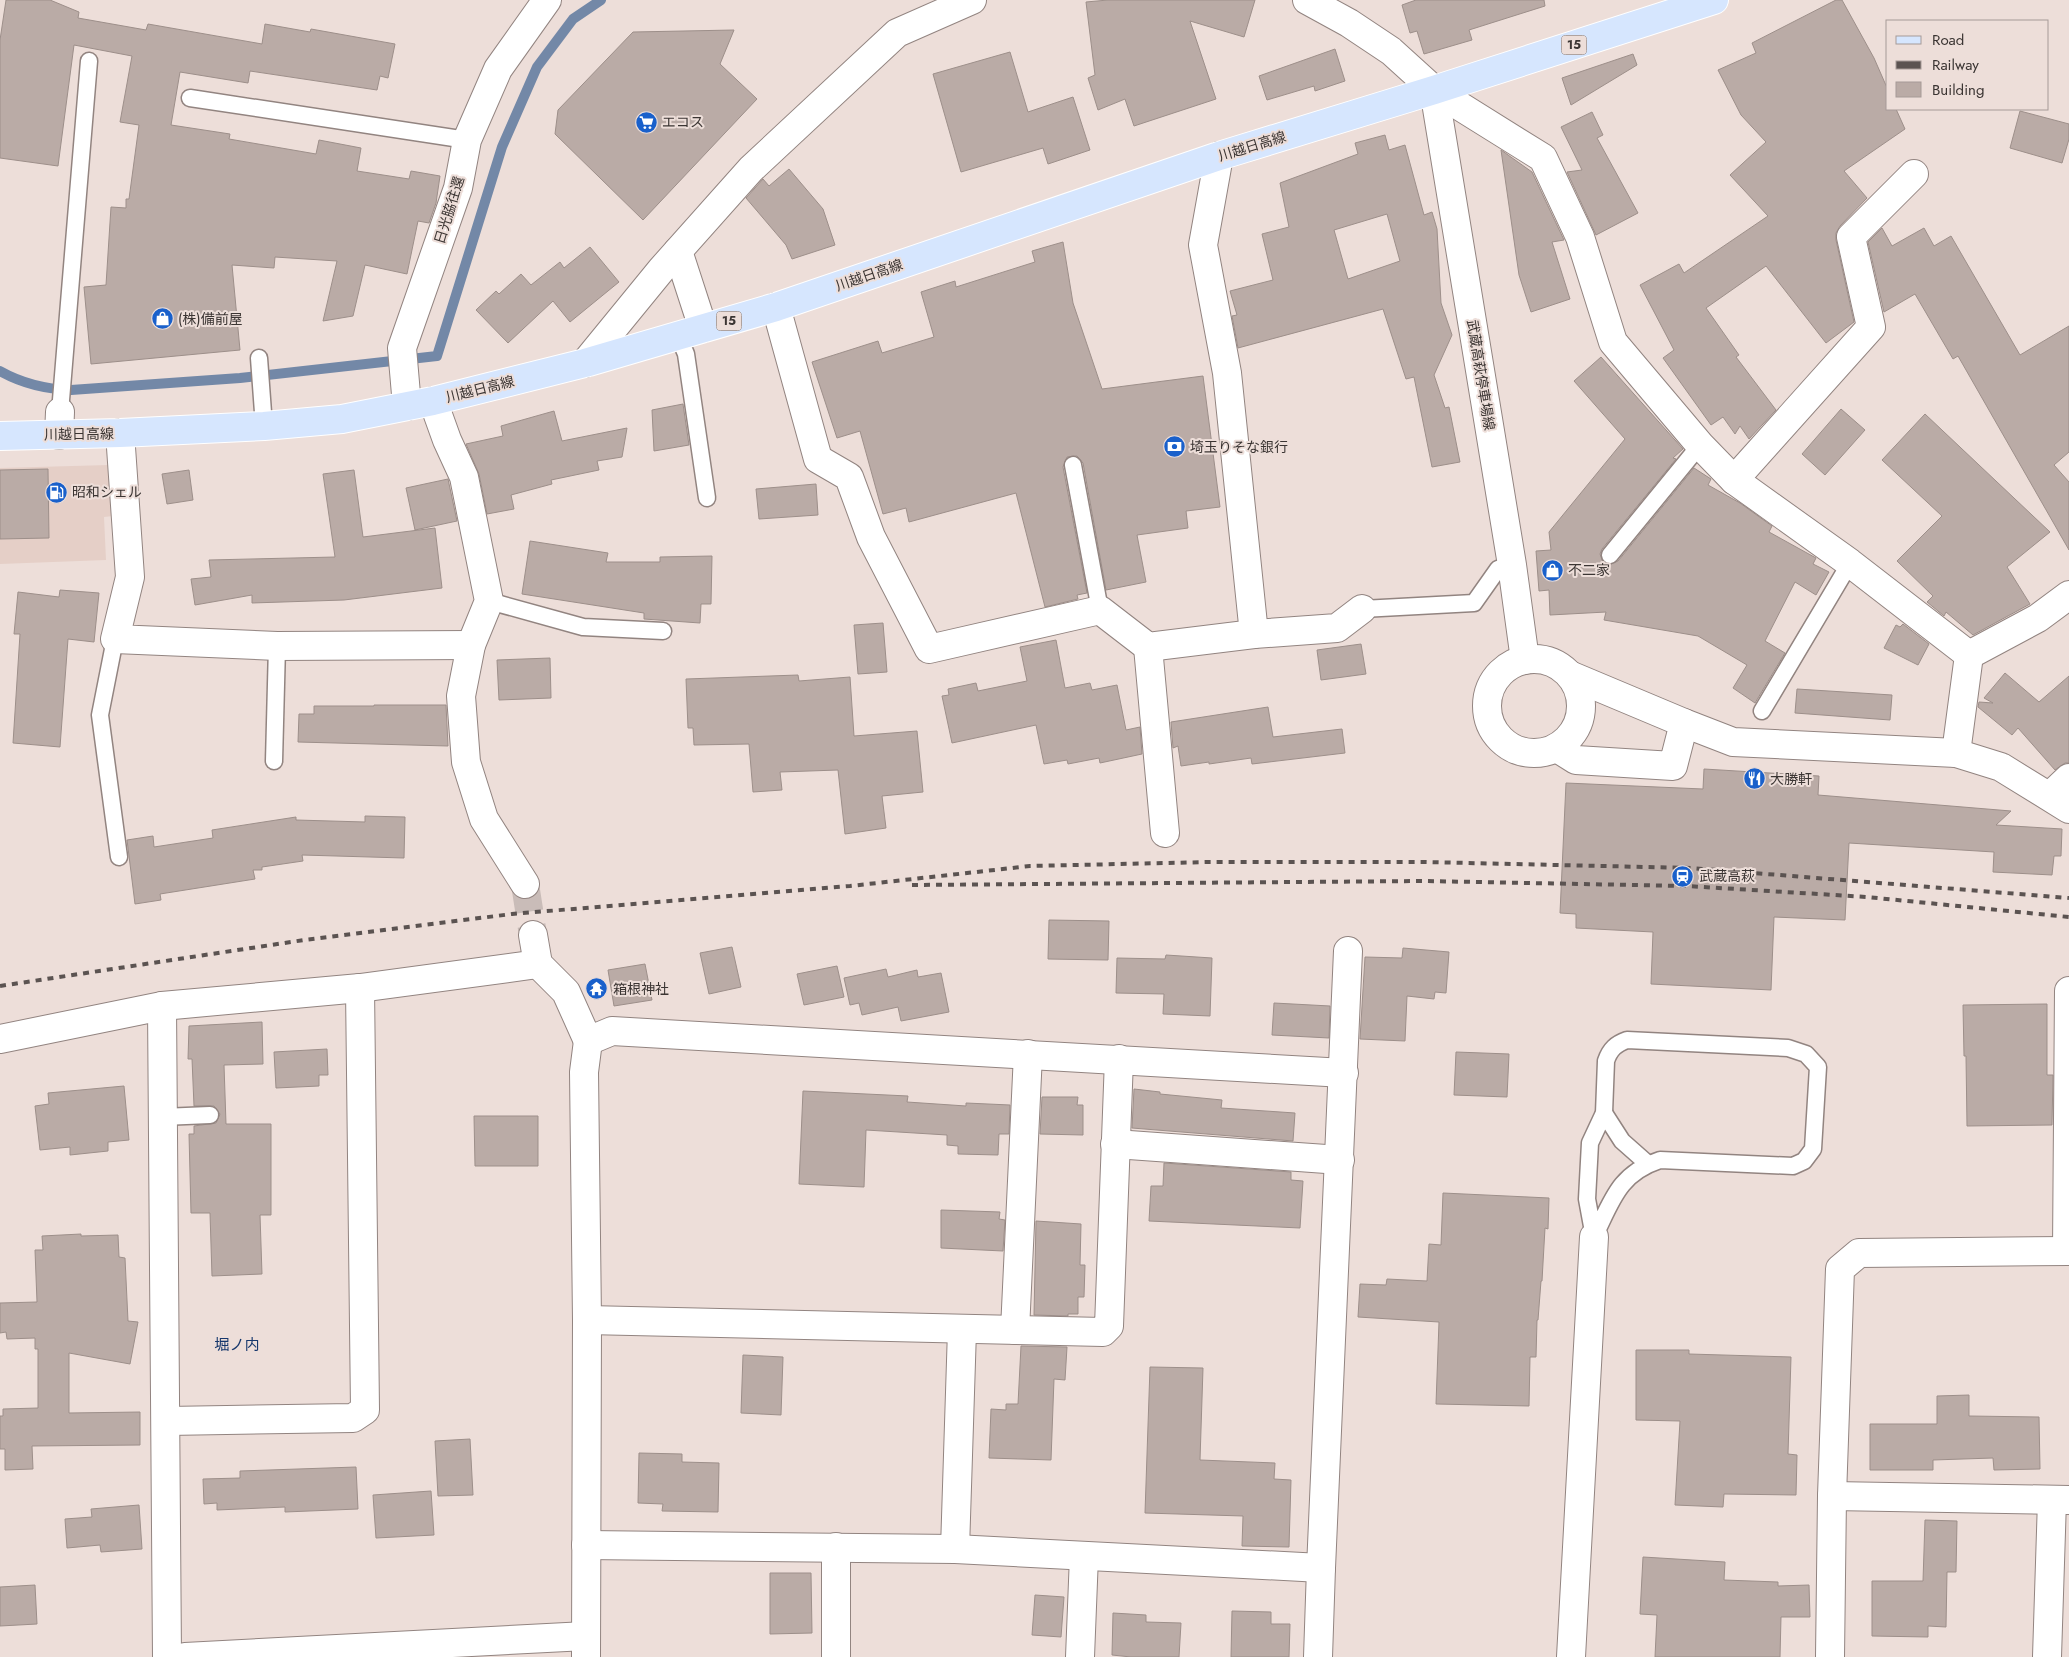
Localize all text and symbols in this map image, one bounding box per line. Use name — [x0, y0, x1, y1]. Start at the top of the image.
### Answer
legend — [1886, 20, 2049, 110]
text: Road — [1932, 29, 1964, 51]
road number: 15 — [1562, 36, 1586, 54]
text: Railway — [1932, 54, 1979, 76]
text: Building — [1932, 79, 1984, 101]
supermarket icon: エコス — [634, 110, 658, 134]
place label: エコス — [662, 112, 704, 132]
street label: 川越日高線 — [1216, 126, 1288, 166]
street label: 日光脇往還 — [429, 174, 469, 246]
street label: 川越日高線 — [833, 254, 905, 296]
shop icon: (株)備前屋 — [150, 307, 174, 331]
place label: (株)備前屋 — [178, 309, 243, 329]
road number: 15 — [716, 312, 742, 331]
street label: 武蔵高萩停車場線 — [1462, 318, 1500, 432]
street label: 川越日高線 — [444, 371, 516, 407]
street label: 川越日高線 — [44, 423, 114, 445]
bank icon: 埼玉りそな銀行 — [1162, 435, 1186, 459]
place label: 埼玉りそな銀行 — [1190, 437, 1288, 457]
fuel station icon: 昭和シェル — [44, 480, 68, 504]
place label: 昭和シェル — [72, 482, 142, 502]
shop icon: 不二家 — [1540, 558, 1564, 582]
place label: 不二家 — [1568, 560, 1610, 580]
restaurant icon: 大勝軒 — [1742, 767, 1766, 791]
place label: 大勝軒 — [1770, 769, 1812, 789]
station icon: 武蔵高萩 — [1671, 864, 1695, 888]
place label: 武蔵高萩 — [1699, 866, 1755, 886]
temple icon: 箱根神社 — [585, 977, 609, 1001]
place label: 箱根神社 — [613, 979, 669, 999]
district label: 堀ノ内 — [214, 1334, 260, 1356]

